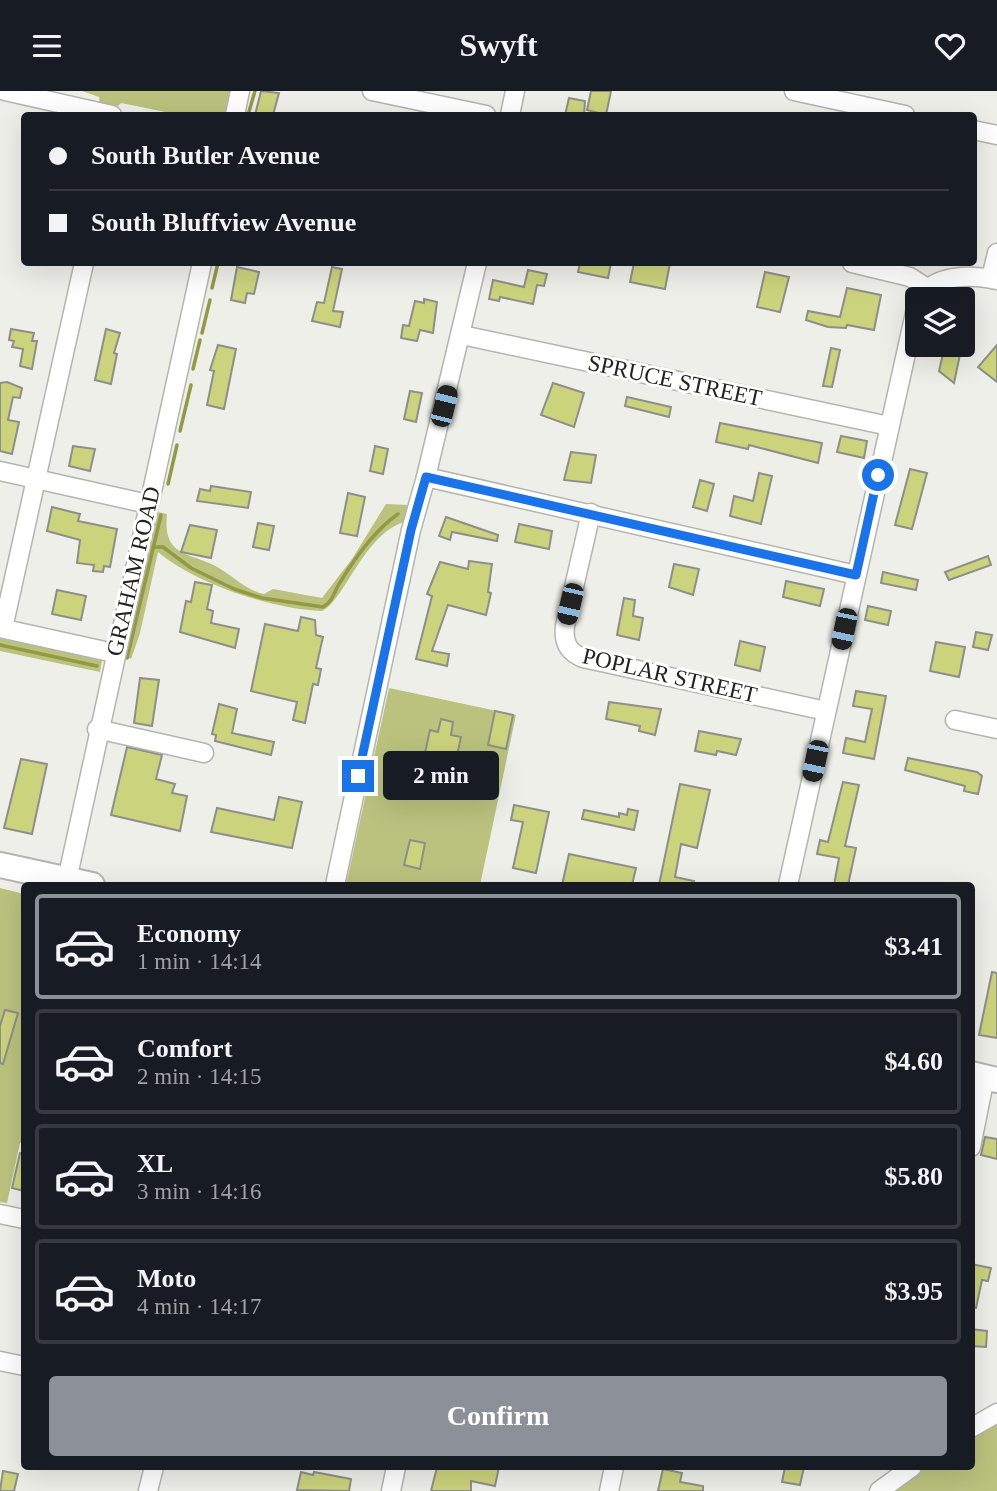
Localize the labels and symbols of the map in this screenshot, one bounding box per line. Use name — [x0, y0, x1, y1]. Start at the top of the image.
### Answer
street label: SPRUCE STREET — [586, 350, 764, 411]
car — [429, 383, 460, 429]
route start — [862, 459, 894, 491]
street label: GRAHAM ROAD — [102, 484, 165, 658]
car — [556, 581, 585, 627]
car — [830, 606, 859, 652]
street label: POPLAR STREET — [580, 643, 760, 708]
car — [801, 738, 830, 784]
callout: 2 min — [382, 751, 498, 801]
route end — [342, 760, 374, 792]

